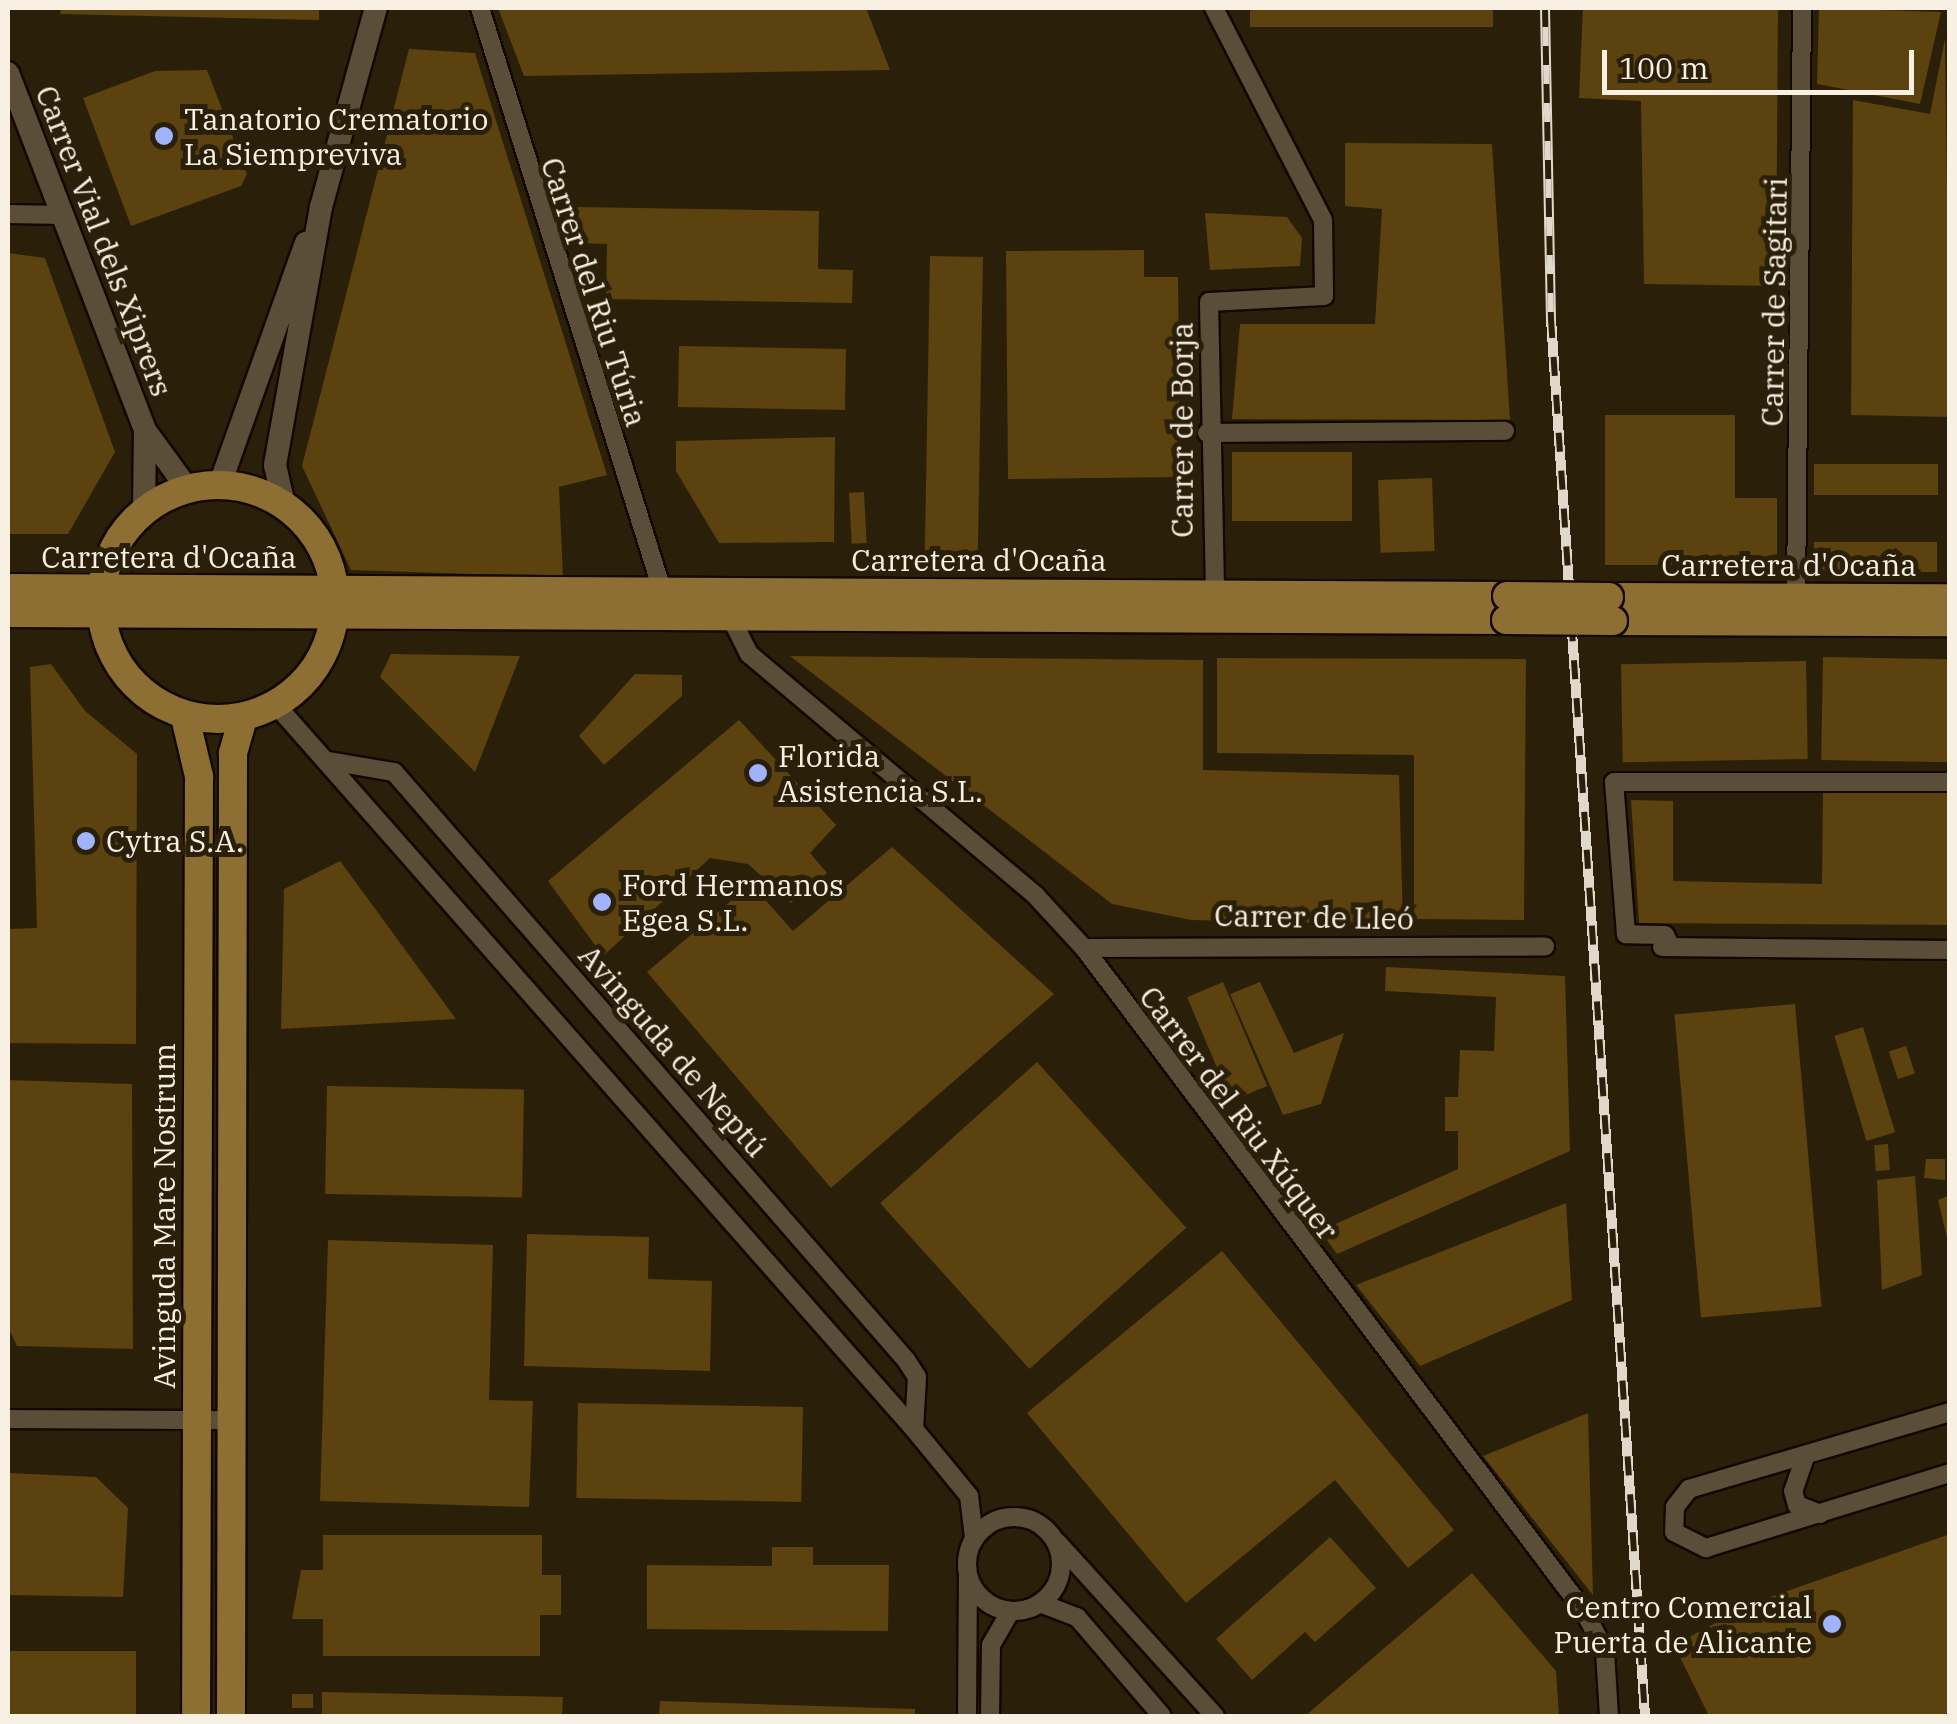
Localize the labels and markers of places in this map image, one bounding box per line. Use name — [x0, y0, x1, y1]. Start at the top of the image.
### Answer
place label: Tanatorio Crematorio La Siempreviva — [184, 101, 488, 172]
marker: Tanatorio Crematorio La Siempreviva — [153, 125, 175, 147]
place label: Florida Asistencia S.L. — [778, 738, 983, 808]
marker: Florida Asistencia S.L. — [747, 762, 769, 784]
place label: Cytra S.A. — [106, 823, 244, 859]
marker: Cytra S.A. — [75, 830, 97, 852]
place label: Ford Hermanos Egea S.L. — [622, 867, 844, 938]
marker: Ford Hermanos Egea S.L. — [591, 891, 613, 913]
place label: Centro Comercial Puerta de Alicante — [1553, 1589, 1812, 1660]
marker: Centro Comercial Puerta de Alicante — [1821, 1613, 1843, 1635]

